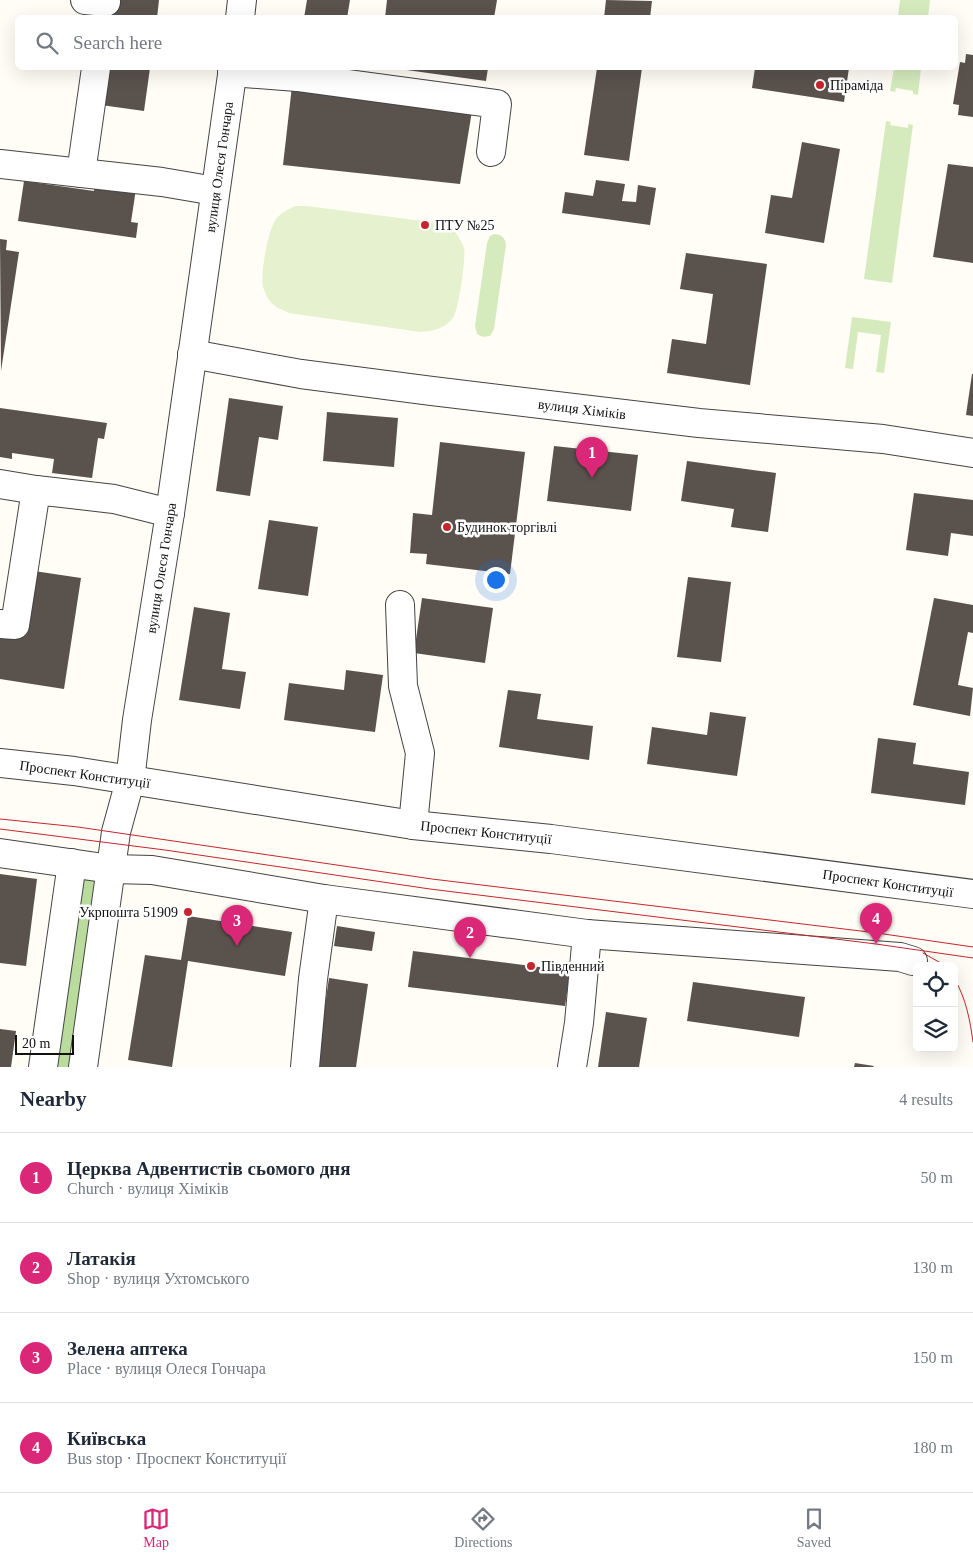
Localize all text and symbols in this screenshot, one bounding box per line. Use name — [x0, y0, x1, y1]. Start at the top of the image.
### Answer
search box — [15, 15, 958, 70]
icon: search — [33, 29, 61, 57]
text: Search here — [73, 32, 162, 53]
place label: Піраміда — [830, 78, 884, 93]
marker: Піраміда — [814, 79, 826, 91]
street label: вулиця Олеся Гончара — [203, 100, 236, 234]
place label: ПТУ №25 — [435, 218, 494, 233]
marker: ПТУ №25 — [419, 219, 431, 231]
street label: вулиця Хіміків — [537, 397, 627, 422]
pin: 1 — [576, 437, 608, 478]
street label: вулиця Олеся Гончара — [144, 501, 179, 634]
place label: Будинок торгівлі — [457, 520, 557, 535]
marker: Будинок торгівлі — [441, 521, 453, 533]
your location — [483, 567, 509, 593]
street label: Проспект Конституції — [19, 758, 151, 791]
street label: Проспект Конституції — [420, 818, 552, 847]
street label: Проспект Конституції — [822, 867, 954, 900]
pin: 4 — [860, 903, 892, 944]
place label: Укрпошта 51909 — [79, 905, 178, 920]
pin: 3 — [221, 905, 253, 946]
marker: Укрпошта 51909 — [182, 906, 194, 918]
pin: 2 — [454, 917, 486, 958]
place label: Південний — [541, 959, 605, 974]
marker: Південний — [525, 960, 537, 972]
map controls — [913, 962, 958, 1052]
button: locate — [913, 962, 958, 1007]
button: layers — [913, 1007, 958, 1052]
scale bar — [15, 1032, 74, 1055]
text: 20 m — [22, 1036, 50, 1051]
text: Nearby — [20, 1087, 87, 1111]
text: 4 results — [899, 1091, 953, 1108]
text: Церква Адвентистів сьомого дня — [67, 1158, 351, 1179]
text: 1 — [32, 1169, 40, 1186]
text: 50 m — [921, 1169, 953, 1186]
text: Church · вулиця Хіміків — [67, 1180, 229, 1197]
text: Латакія — [67, 1248, 136, 1269]
text: 2 — [32, 1259, 40, 1276]
text: 130 m — [913, 1259, 953, 1276]
text: Shop · вулиця Ухтомського — [67, 1270, 249, 1287]
text: Зелена аптека — [67, 1338, 188, 1359]
text: 3 — [32, 1349, 40, 1366]
text: 150 m — [913, 1349, 953, 1366]
text: Place · вулиця Олеся Гончара — [67, 1360, 266, 1377]
text: Київська — [67, 1428, 146, 1449]
text: 4 — [32, 1439, 40, 1456]
text: 180 m — [913, 1439, 953, 1456]
text: Bus stop · Проспект Конституції — [67, 1450, 287, 1467]
tab: Map — [142, 1505, 170, 1551]
tab: Directions — [454, 1505, 513, 1551]
tab: Saved — [797, 1505, 831, 1551]

